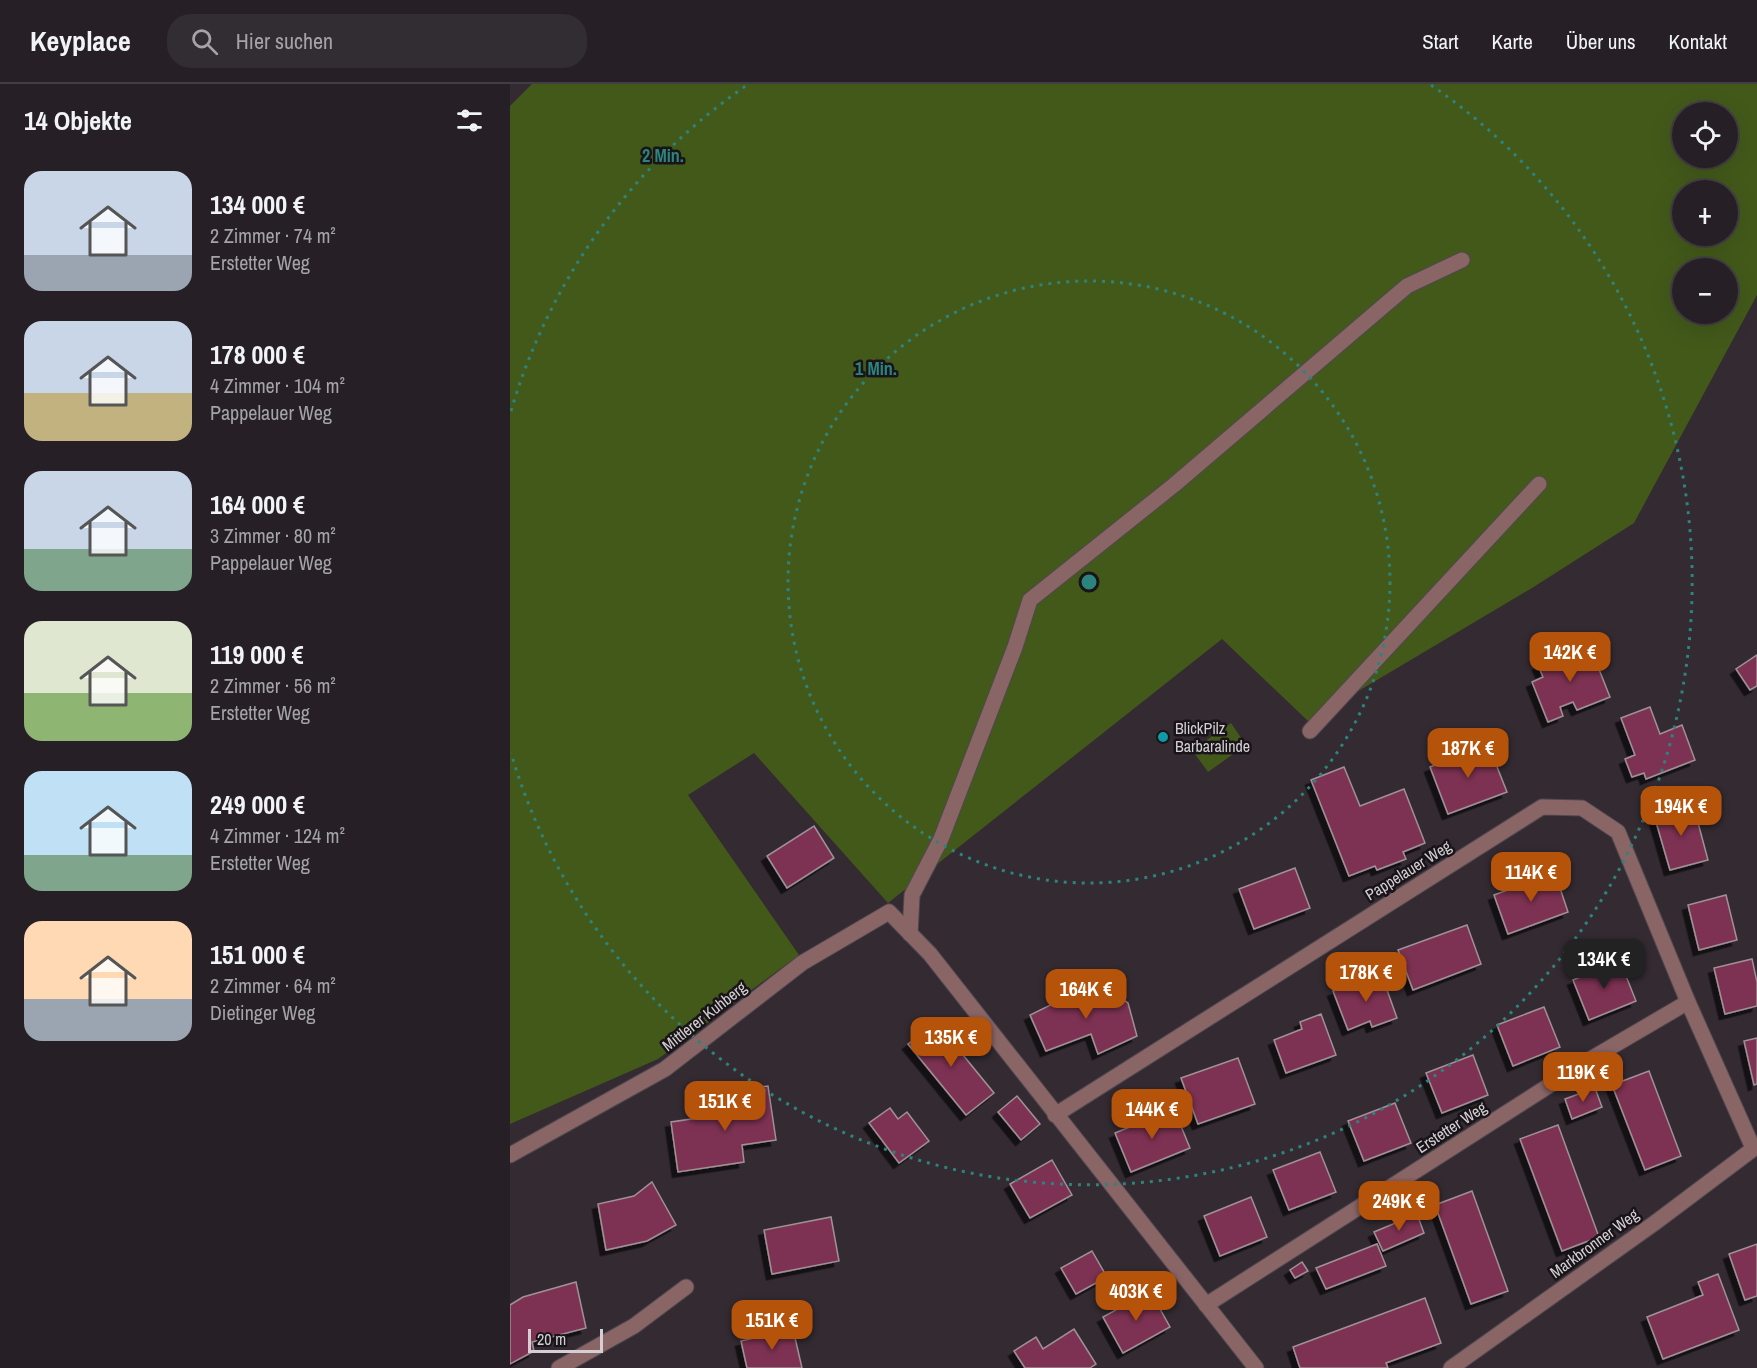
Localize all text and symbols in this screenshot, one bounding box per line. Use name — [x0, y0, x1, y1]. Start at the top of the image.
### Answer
search box — [167, 14, 587, 68]
text: Keyplace — [30, 22, 131, 60]
icon: search — [188, 25, 221, 58]
text: Hier suchen — [236, 26, 333, 56]
text: Start — [1422, 27, 1459, 56]
text: Karte — [1492, 27, 1533, 56]
text: Über uns — [1566, 27, 1636, 56]
text: Kontakt — [1669, 27, 1727, 56]
map controls — [1672, 102, 1738, 324]
button: locate — [1672, 102, 1738, 168]
text: 14 Objekte — [24, 103, 132, 138]
icon: filters — [453, 104, 486, 137]
text: 2 Min. — [642, 143, 684, 168]
button: + — [1672, 180, 1738, 246]
text: 134 000 € — [210, 187, 305, 222]
icon: home — [72, 195, 144, 267]
text: 2 Zimmer · 74 m² — [210, 222, 336, 249]
text: Erstetter Weg — [210, 249, 310, 276]
button: − — [1672, 258, 1738, 324]
text: 178 000 € — [210, 337, 305, 372]
icon: home — [72, 345, 144, 417]
text: 1 Min. — [855, 356, 897, 381]
text: 4 Zimmer · 104 m² — [210, 372, 345, 399]
text: Pappelauer Weg — [210, 399, 332, 426]
text: 164 000 € — [210, 487, 305, 522]
icon: home — [72, 495, 144, 567]
text: 3 Zimmer · 80 m² — [210, 522, 336, 549]
text: Pappelauer Weg — [210, 549, 332, 576]
centre of rings — [1079, 572, 1099, 592]
pin: 142K € — [1521, 632, 1619, 683]
text: 119 000 € — [210, 637, 304, 672]
text: 142K € — [1544, 638, 1596, 665]
icon: home — [72, 645, 144, 717]
text: 2 Zimmer · 56 m² — [210, 672, 336, 699]
text: Erstetter Weg — [210, 699, 310, 726]
place label: BlickPilz Barbaralinde — [1175, 717, 1250, 757]
pin: 187K € — [1419, 728, 1517, 779]
marker: BlickPilz Barbaralinde — [1156, 730, 1170, 744]
text: 187K € — [1442, 734, 1494, 761]
pin: 194K € — [1632, 786, 1730, 837]
text: 249 000 € — [210, 787, 305, 822]
text: 194K € — [1655, 792, 1707, 819]
icon: home — [72, 795, 144, 867]
text: 4 Zimmer · 124 m² — [210, 822, 345, 849]
street label: Pappelauer Weg — [1361, 834, 1456, 905]
text: Erstetter Weg — [210, 849, 310, 876]
pin: 114K € — [1482, 852, 1580, 903]
text: 114K € — [1505, 858, 1557, 885]
text: 151 000 € — [210, 937, 305, 972]
pin: 134K € — [1555, 939, 1653, 990]
icon: home — [72, 945, 144, 1017]
text: 134K € — [1578, 945, 1630, 972]
pin: 178K € — [1317, 952, 1415, 1003]
text: 178K € — [1340, 958, 1392, 985]
pin: 164K € — [1037, 969, 1135, 1020]
text: 2 Zimmer · 64 m² — [210, 972, 336, 999]
text: 164K € — [1060, 975, 1112, 1002]
street label: Mittlerer Kuhberg — [657, 976, 751, 1056]
text: Dietinger Weg — [210, 999, 315, 1026]
pin: 135K € — [902, 1017, 1000, 1068]
text: 135K € — [925, 1023, 977, 1050]
pin: 119K € — [1534, 1052, 1632, 1103]
text: 119K € — [1557, 1058, 1609, 1085]
pin: 151K € — [676, 1081, 774, 1132]
text: 151K € — [699, 1087, 751, 1114]
pin: 144K € — [1103, 1089, 1201, 1140]
text: 144K € — [1126, 1095, 1178, 1122]
street label: Erstetter Weg — [1411, 1096, 1491, 1158]
pin: 249K € — [1350, 1181, 1448, 1232]
text: 249K € — [1373, 1187, 1425, 1214]
street label: Markbronner Weg — [1545, 1203, 1643, 1283]
pin: 403K € — [1087, 1271, 1185, 1322]
text: 403K € — [1110, 1277, 1162, 1304]
pin: 151K € — [723, 1300, 821, 1351]
text: 151K € — [746, 1306, 798, 1333]
scale bar — [528, 1326, 603, 1354]
text: 20 m — [537, 1328, 566, 1350]

